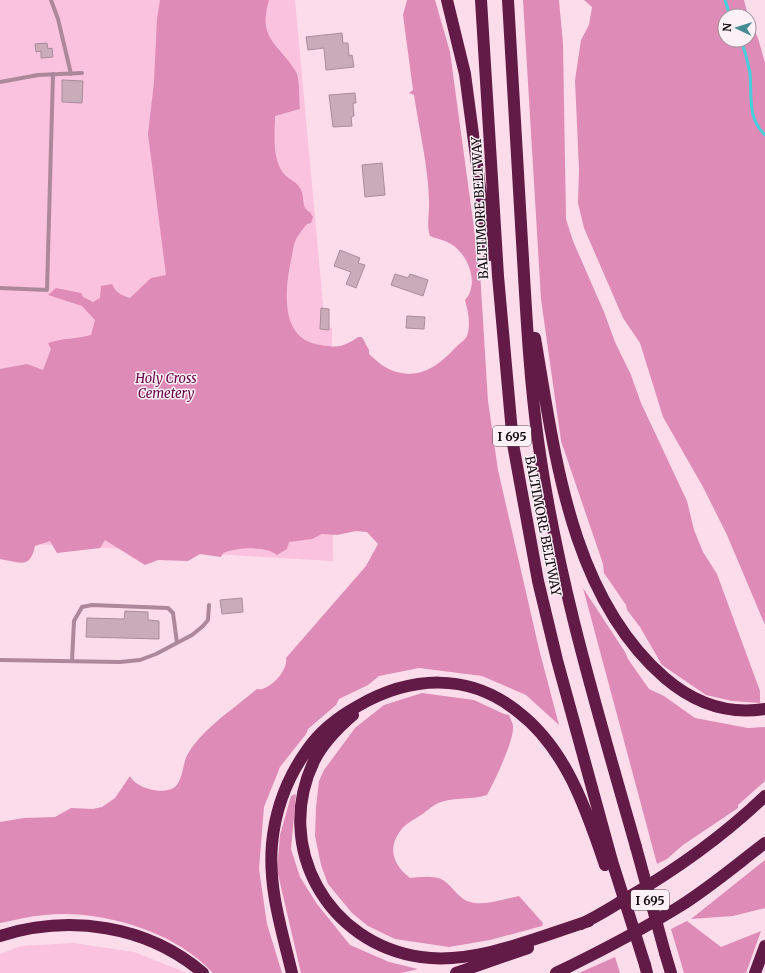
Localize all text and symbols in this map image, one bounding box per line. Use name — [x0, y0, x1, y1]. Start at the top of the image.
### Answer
north arrow — [717, 8, 757, 48]
text: N — [720, 22, 734, 32]
street label: BALTIMORE BELTWAY — [468, 136, 492, 280]
park label: Holy Cross Cemetery — [134, 370, 197, 402]
road number: I 695 — [493, 426, 531, 446]
street label: BALTIMORE BELTWAY — [521, 454, 565, 598]
road number: I 695 — [631, 890, 669, 910]

